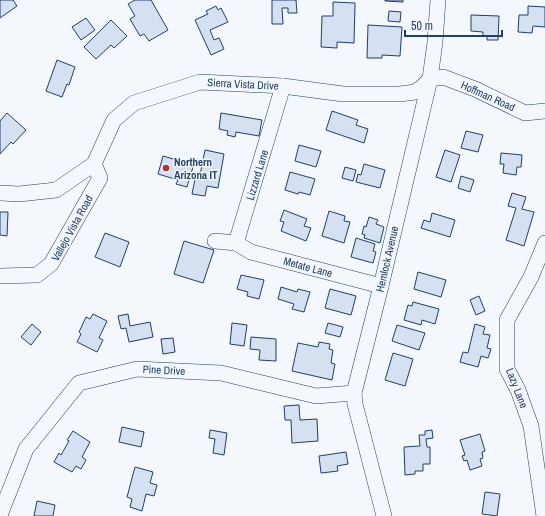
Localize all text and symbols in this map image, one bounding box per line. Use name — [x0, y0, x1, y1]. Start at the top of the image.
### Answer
scale bar — [405, 12, 502, 38]
text: 50 m — [411, 18, 433, 34]
street label: Sierra Vista Drive — [207, 75, 279, 93]
street label: Hoffman Road — [459, 78, 517, 114]
street label: Lizzard Lane — [243, 148, 271, 202]
place label: Northern Arizona IT — [174, 155, 218, 182]
marker: Northern Arizona IT — [161, 163, 171, 173]
street label: Vallejo Vista Road — [48, 193, 96, 263]
street label: Hemlock Avenue — [373, 225, 401, 293]
street label: Metate Lane — [282, 254, 334, 280]
street label: Pine Drive — [142, 362, 186, 378]
street label: Lazy Lane — [503, 366, 531, 410]

